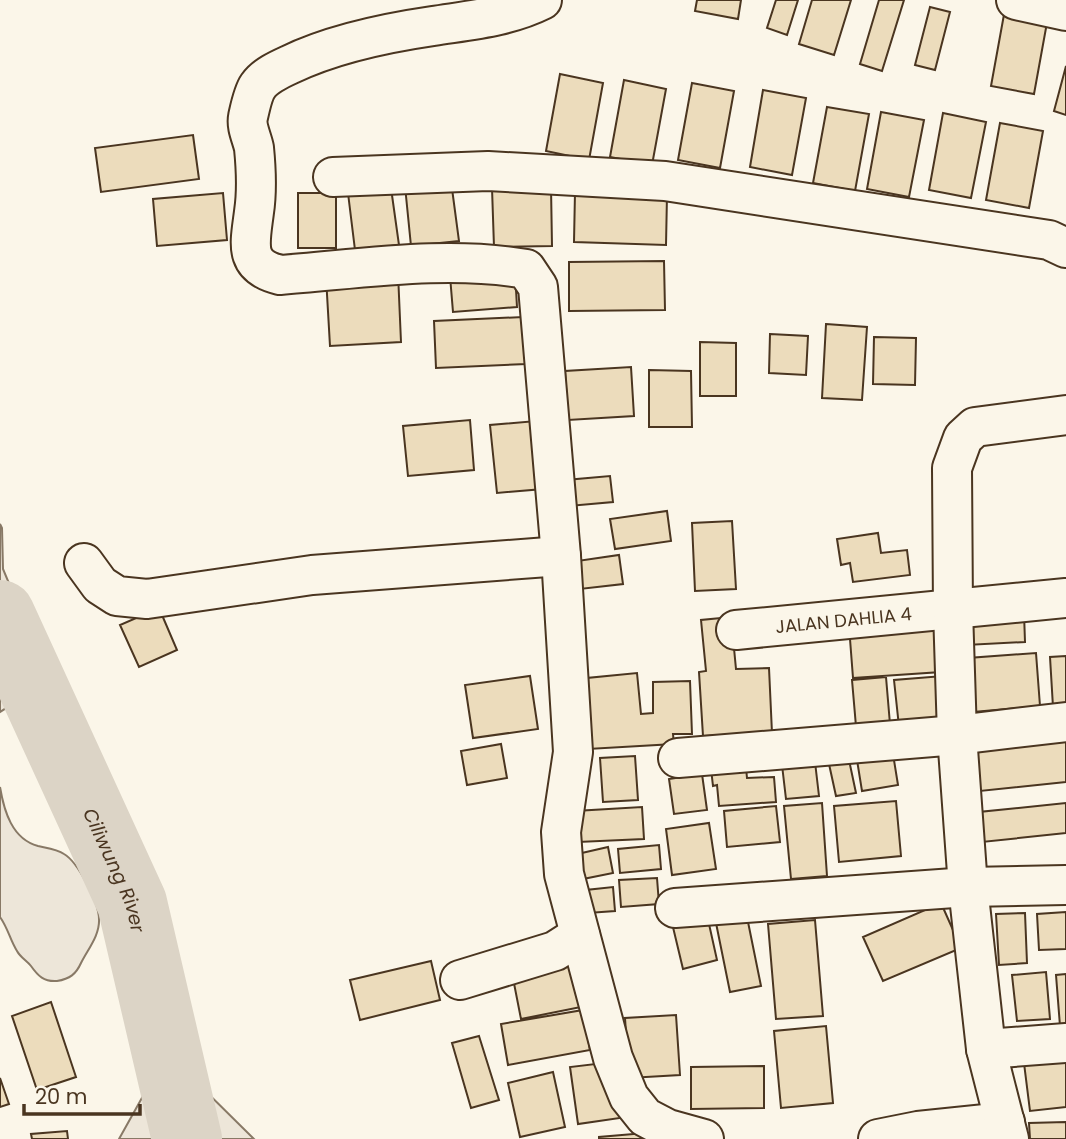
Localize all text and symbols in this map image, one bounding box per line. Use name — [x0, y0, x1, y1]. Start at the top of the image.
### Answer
street label: JALAN DAHLIA 4 — [774, 601, 913, 639]
water label: Ciliwung River — [77, 803, 152, 936]
scale bar — [24, 1072, 140, 1116]
text: 20 m — [35, 1082, 88, 1111]

